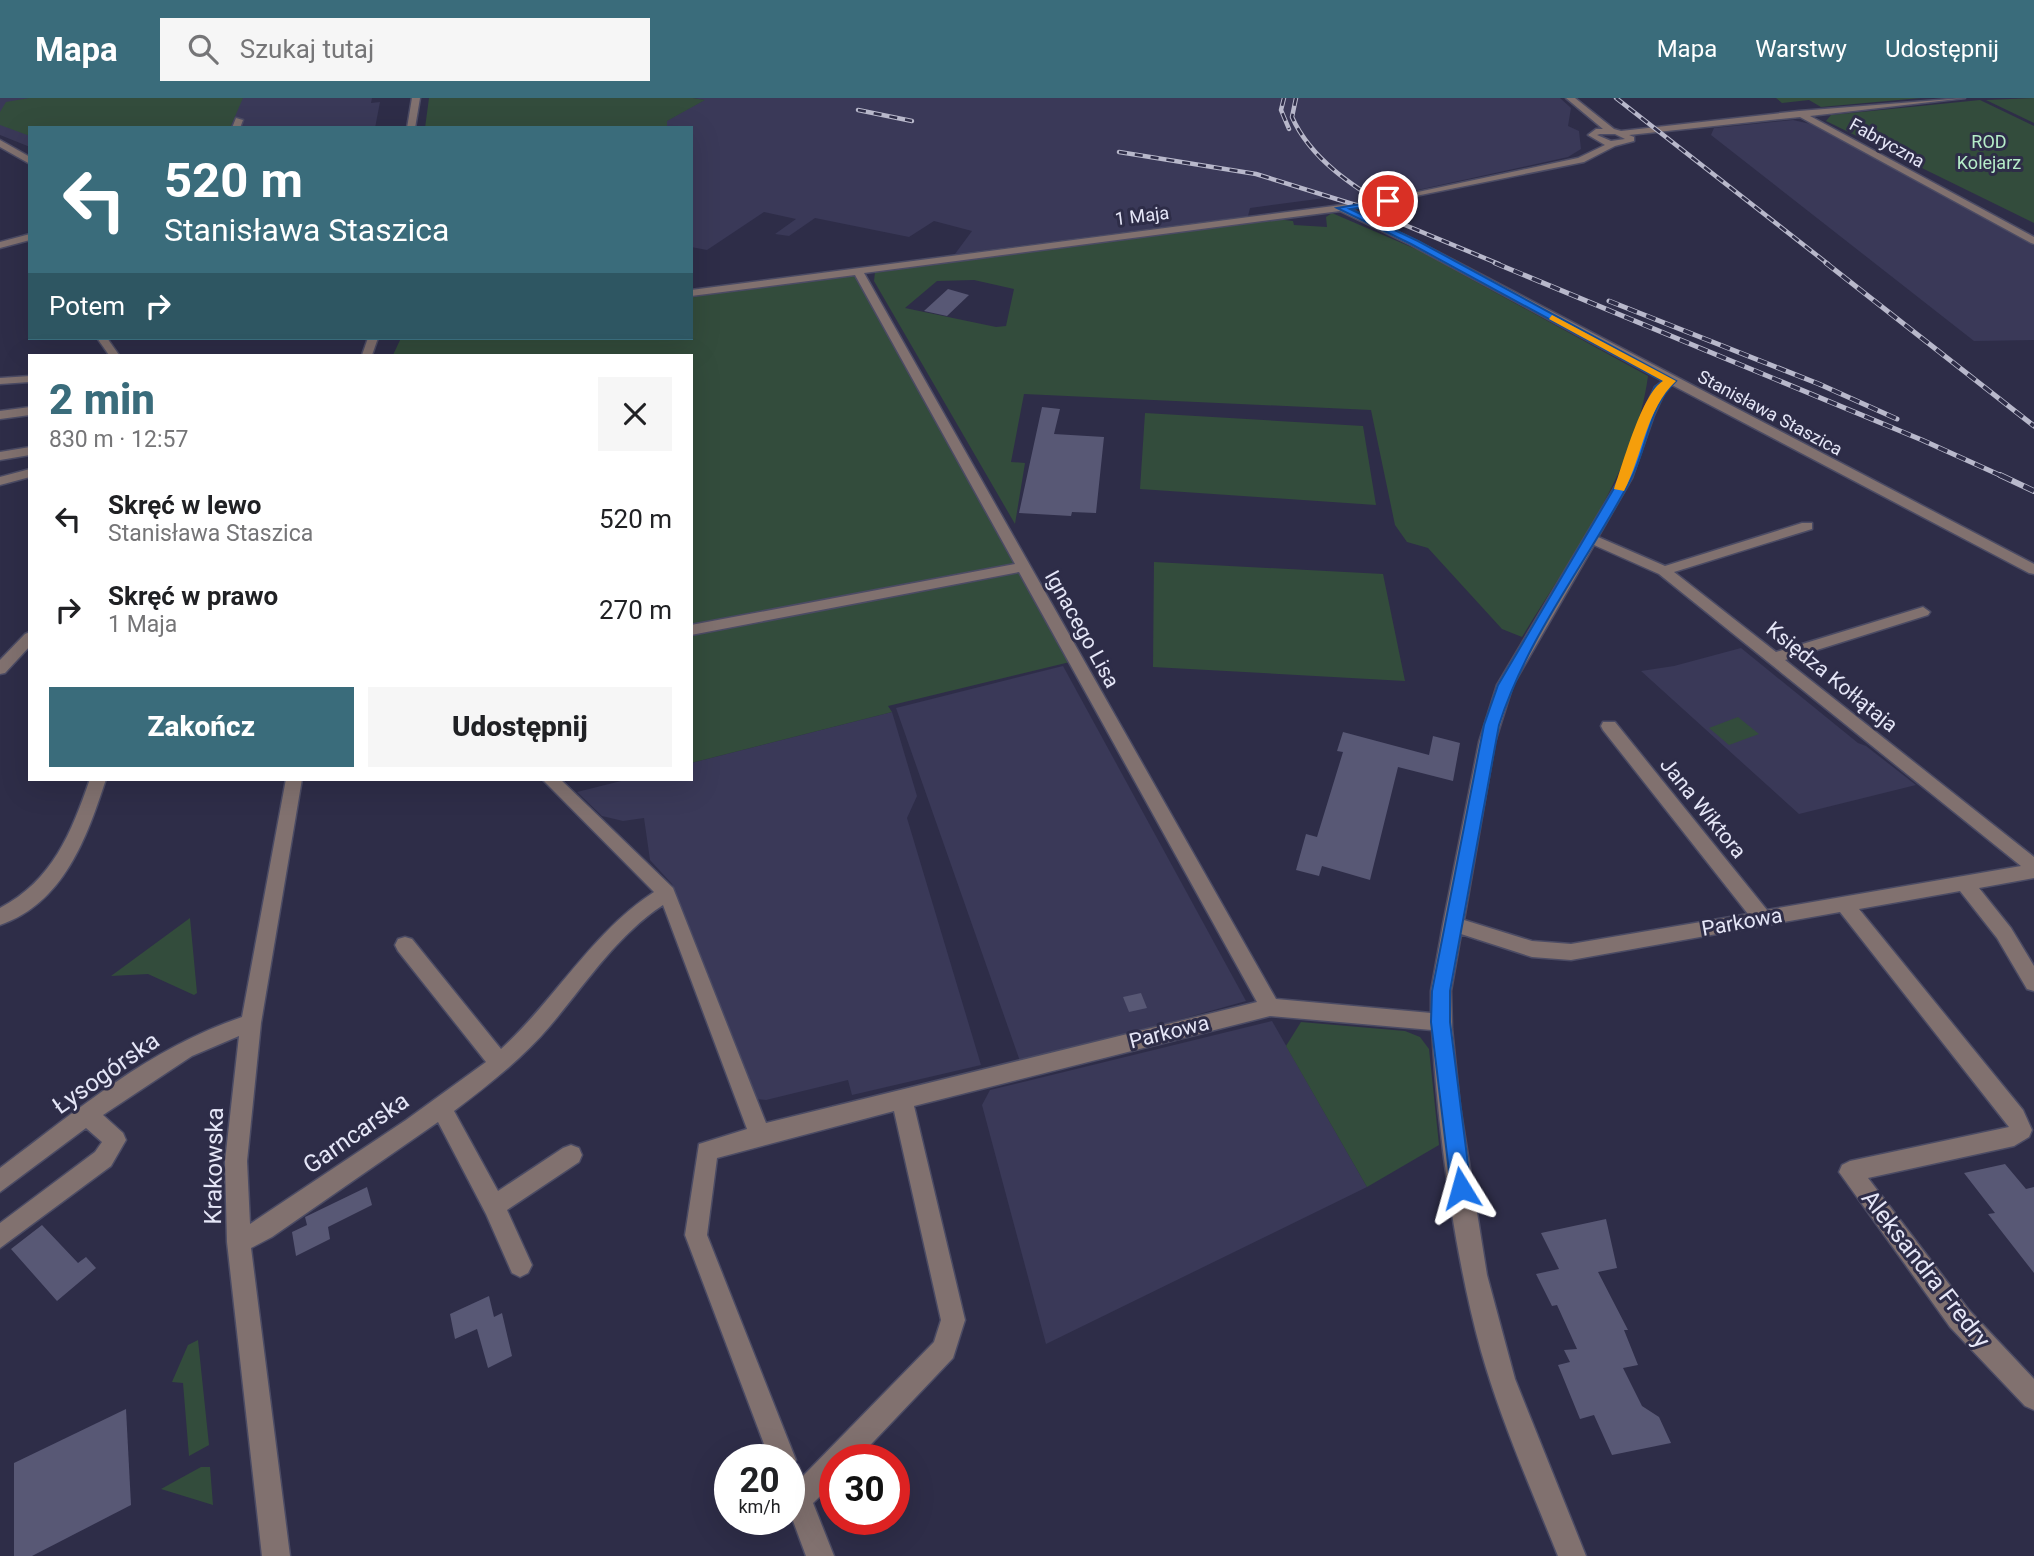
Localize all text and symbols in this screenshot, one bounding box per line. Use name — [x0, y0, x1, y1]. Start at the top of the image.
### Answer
search box — [160, 18, 650, 81]
text: Mapa — [35, 30, 118, 69]
icon: search — [184, 30, 222, 68]
text: Szukaj tutaj — [240, 34, 374, 64]
text: Mapa — [1657, 35, 1717, 63]
text: Warstwy — [1755, 35, 1847, 63]
text: Udostępnij — [1885, 35, 1999, 63]
street label: Fabryczna — [1846, 113, 1928, 172]
park label: ROD Kolejarz — [1957, 131, 2021, 173]
text: 520 m — [164, 152, 303, 209]
icon: left — [49, 154, 140, 245]
pin — [1358, 171, 1418, 231]
icon: arrive — [1369, 182, 1407, 220]
street label: 1 Maja — [1114, 202, 1170, 229]
text: Stanisława Staszica — [164, 211, 450, 249]
icon: right — [139, 287, 177, 325]
text: Potem — [49, 291, 125, 321]
street label: Stanisława Staszica — [1694, 366, 1846, 460]
text: 2 min — [49, 375, 155, 424]
button: close — [598, 377, 672, 451]
text: 830 m · 12:57 — [49, 426, 188, 453]
text: Skręć w lewo — [108, 490, 261, 520]
icon: left — [49, 500, 87, 538]
text: 520 m — [599, 504, 672, 534]
text: Stanisława Staszica — [108, 520, 313, 547]
street label: Ignacego Lisa — [1040, 566, 1124, 692]
text: Skręć w prawo — [108, 581, 278, 611]
icon: right — [49, 591, 87, 629]
text: 270 m — [599, 595, 672, 625]
text: 1 Maja — [108, 611, 177, 638]
street label: Księdza Kołłątaja — [1762, 617, 1902, 737]
button: Zakończ — [49, 687, 354, 767]
button: Udostępnij — [368, 687, 672, 767]
street label: Jana Wiktora — [1655, 753, 1751, 863]
street label: Parkowa — [1700, 903, 1784, 941]
street label: Parkowa — [1127, 1010, 1211, 1054]
street label: Łysogórska — [47, 1026, 165, 1120]
street label: Garncarska — [298, 1086, 414, 1180]
street label: Krakowska — [199, 1107, 229, 1225]
position arrow — [1424, 1151, 1498, 1225]
street label: Aleksandra Fredry — [1856, 1185, 1997, 1354]
speed limit sign: 30 — [819, 1444, 910, 1535]
text: 20 — [739, 1460, 780, 1501]
text: km/h — [738, 1496, 781, 1517]

